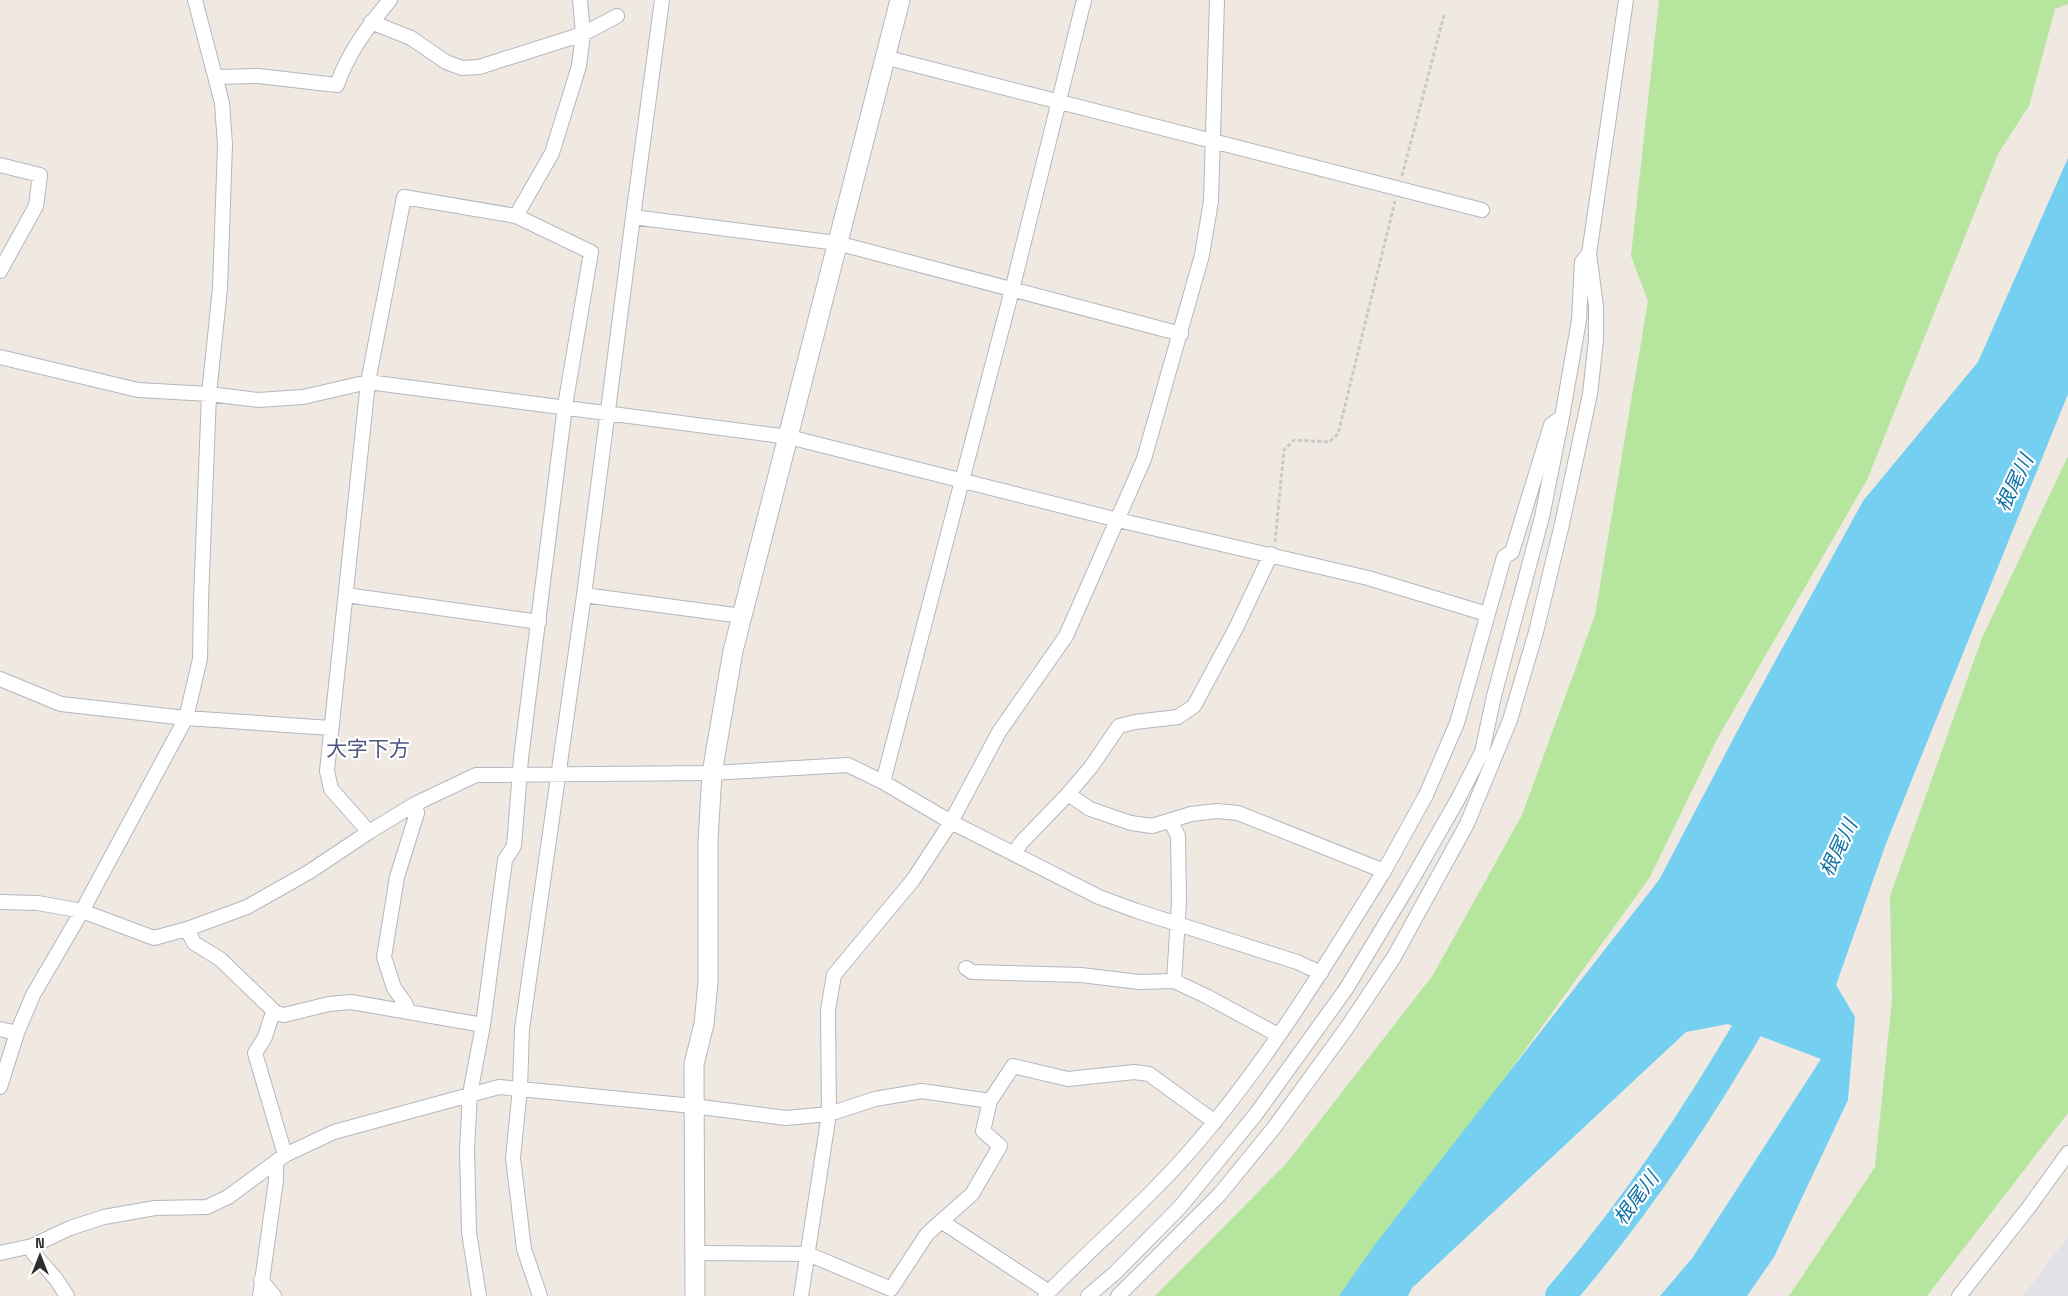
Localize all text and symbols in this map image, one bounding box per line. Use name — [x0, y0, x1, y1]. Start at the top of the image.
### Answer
water label: 根尾川 — [1989, 449, 2040, 516]
district label: 大字下方 — [326, 735, 410, 762]
water label: 根尾川 — [1813, 814, 1864, 881]
water label: 根尾川 — [1608, 1165, 1666, 1230]
north arrow — [15, 1231, 65, 1281]
text: N — [35, 1234, 45, 1252]

